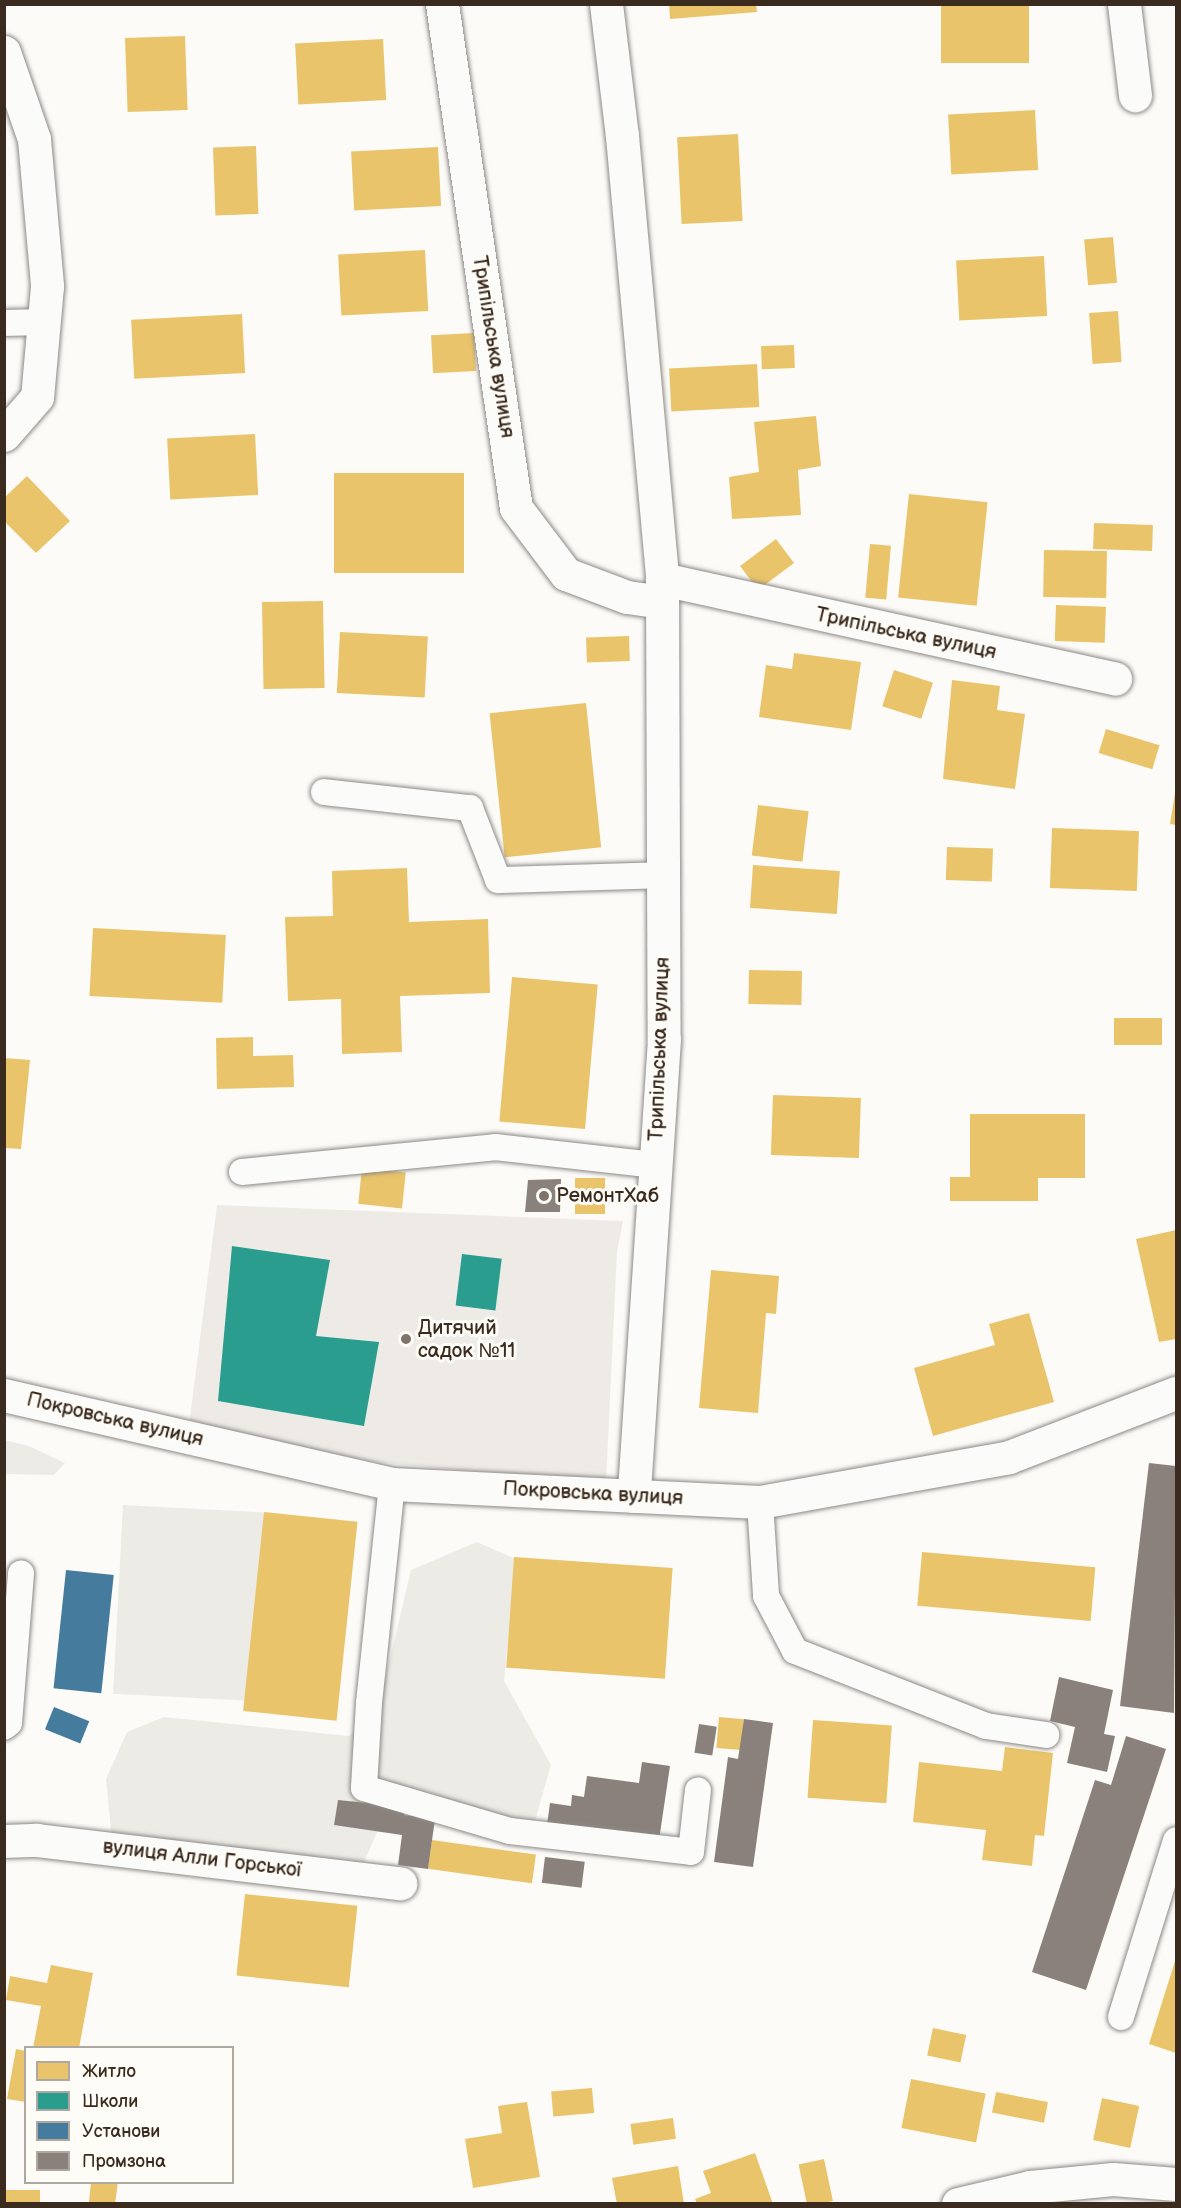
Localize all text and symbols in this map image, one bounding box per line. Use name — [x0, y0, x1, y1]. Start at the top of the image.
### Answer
street label: Трипільська вулиця — [467, 254, 519, 440]
street label: Трипільська вулиця — [813, 603, 999, 665]
street label: Трипільська вулиця — [645, 957, 675, 1141]
place label: РемонтХаб — [556, 1184, 659, 1208]
marker: РемонтХаб — [537, 1189, 551, 1203]
place label: Дитячий садок №11 — [418, 1316, 515, 1363]
marker: Дитячий садок №11 — [399, 1332, 413, 1346]
street label: Покровська вулиця — [24, 1388, 206, 1452]
street label: Покровська вулиця — [502, 1477, 684, 1511]
street label: вулиця Алли Горської — [101, 1835, 303, 1883]
legend — [24, 2046, 234, 2184]
text: Житло — [82, 2061, 136, 2082]
text: Школи — [82, 2091, 138, 2112]
text: Установи — [82, 2121, 160, 2142]
text: Промзона — [82, 2151, 166, 2172]

